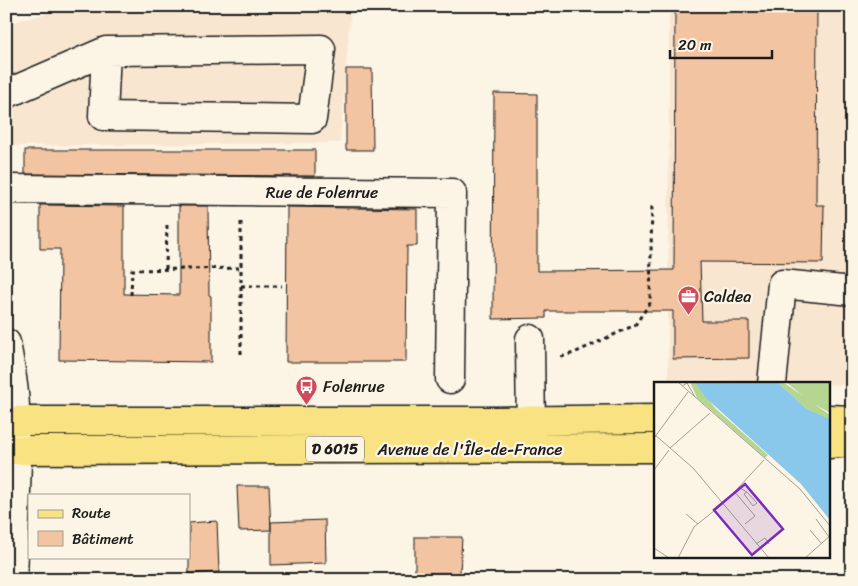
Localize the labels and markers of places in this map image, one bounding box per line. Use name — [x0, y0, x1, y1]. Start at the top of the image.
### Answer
place label: Caldea — [704, 282, 751, 311]
office icon: Caldea — [676, 284, 700, 315]
place label: Folenrue — [323, 372, 385, 401]
bus stop icon: Folenrue — [295, 374, 319, 405]

